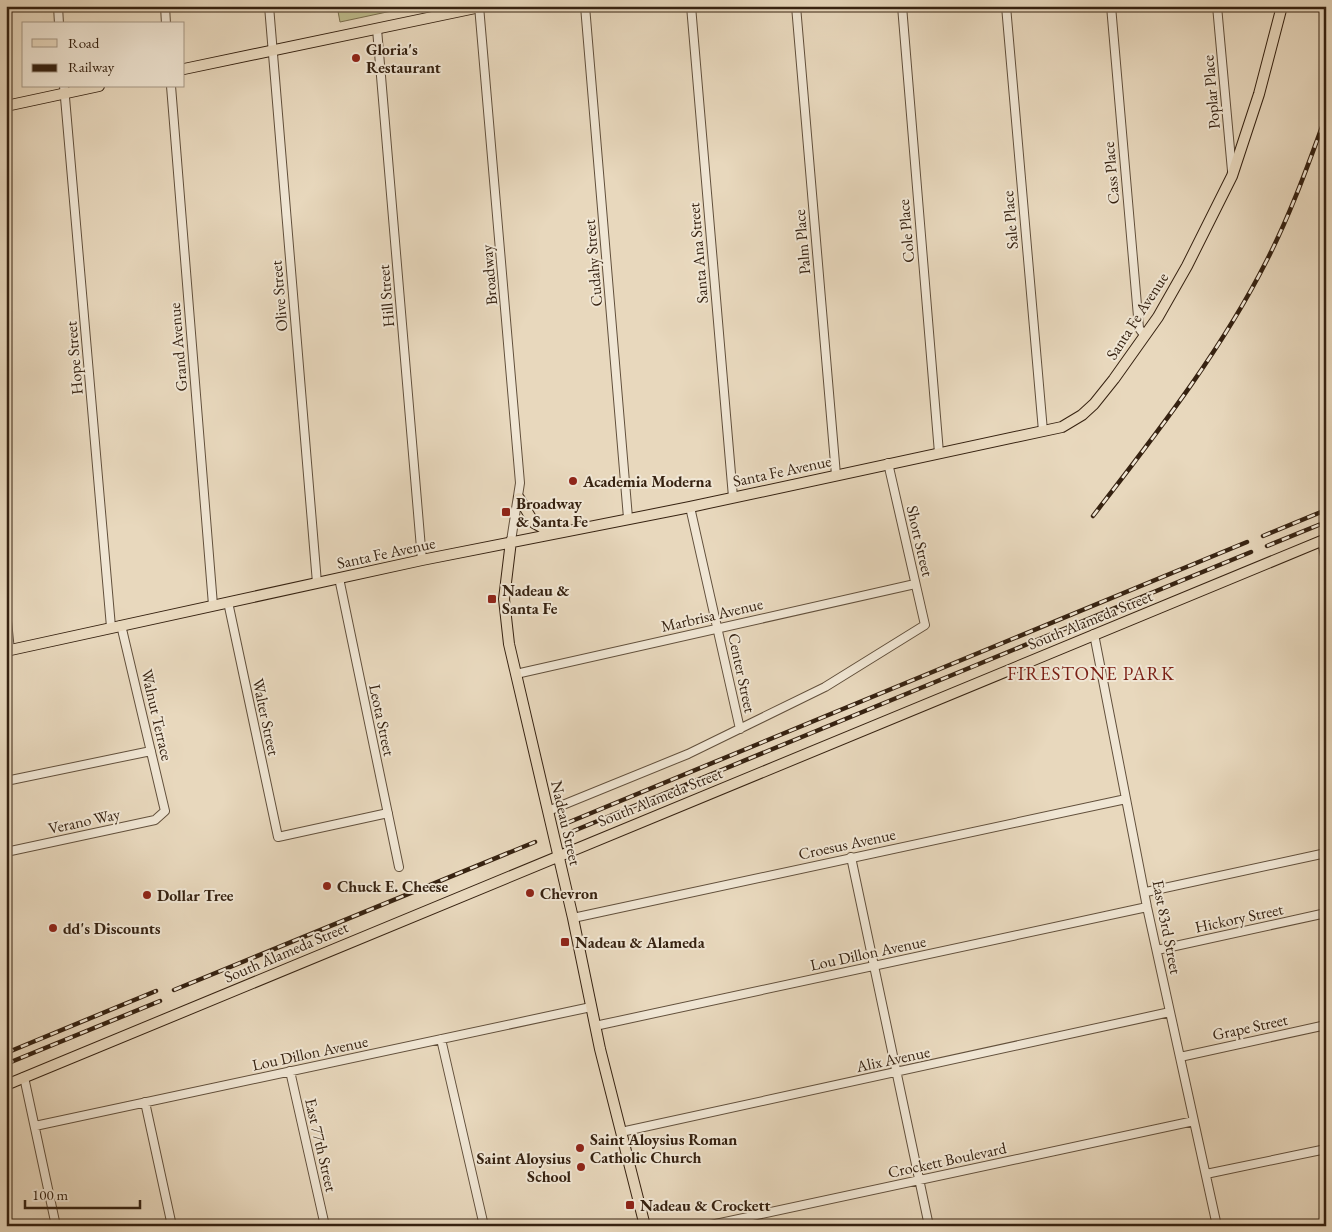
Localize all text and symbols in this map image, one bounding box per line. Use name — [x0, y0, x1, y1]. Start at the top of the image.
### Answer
legend — [22, 22, 185, 88]
text: Road — [68, 33, 100, 52]
place label: Gloria's Restaurant — [366, 39, 441, 78]
marker: Gloria's Restaurant — [350, 52, 362, 64]
street label: Poplar Place — [1197, 54, 1225, 130]
text: Railway — [68, 57, 115, 76]
street label: Cass Place — [1098, 141, 1124, 205]
street label: Sale Place — [997, 190, 1023, 250]
street label: Cole Place — [893, 198, 919, 264]
street label: Santa Ana Street — [683, 202, 713, 304]
street label: Palm Place — [789, 209, 815, 275]
street label: Cudahy Street — [579, 219, 607, 307]
street label: Broadway — [476, 243, 502, 306]
street label: Olive Street — [265, 260, 293, 332]
street label: Hill Street — [373, 264, 399, 328]
street label: Santa Fe Avenue — [1101, 268, 1173, 364]
street label: Grand Avenue — [164, 302, 192, 392]
street label: Hope Street — [60, 320, 88, 396]
street label: Santa Fe Avenue — [731, 450, 833, 492]
place label: Academia Moderna — [582, 471, 713, 492]
marker: Academia Moderna — [567, 475, 579, 487]
place label: Broadway & Santa Fe — [516, 493, 588, 532]
street label: Short Street — [902, 503, 938, 579]
marker: Broadway & Santa Fe — [500, 506, 512, 518]
street label: Santa Fe Avenue — [335, 532, 437, 574]
place label: Nadeau & Santa Fe — [502, 580, 570, 619]
street label: South Alameda Street — [1024, 585, 1156, 655]
marker: Nadeau & Santa Fe — [486, 593, 498, 605]
street label: Marbrisa Avenue — [659, 593, 765, 637]
street label: Center Street — [723, 631, 761, 715]
district label: FIRESTONE PARK — [1007, 661, 1175, 686]
street label: Walnut Terrace — [136, 667, 178, 763]
street label: Walter Street — [248, 677, 284, 757]
street label: Leota Street — [364, 682, 400, 758]
street label: South Alameda Street — [594, 762, 726, 832]
street label: Nadeau Street — [546, 778, 586, 868]
street label: Verano Way — [46, 803, 123, 839]
street label: Croesus Avenue — [797, 823, 897, 865]
place label: Chuck E. Cheese — [337, 876, 448, 897]
street label: East 83rd Street — [1148, 878, 1186, 976]
marker: Chuck E. Cheese — [321, 880, 333, 892]
place label: Chevron — [540, 883, 598, 904]
place label: Dollar Tree — [157, 885, 234, 906]
marker: Chevron — [524, 887, 536, 899]
marker: Dollar Tree — [141, 889, 153, 901]
street label: Hickory Street — [1193, 898, 1285, 938]
street label: South Alameda Street — [221, 916, 351, 988]
place label: dd's Discounts — [63, 918, 161, 939]
marker: dd's Discounts — [47, 922, 59, 934]
street label: Lou Dillon Avenue — [808, 930, 928, 976]
place label: Nadeau & Alameda — [575, 932, 706, 953]
marker: Nadeau & Alameda — [559, 936, 571, 948]
street label: Grape Street — [1211, 1009, 1289, 1045]
street label: Lou Dillon Avenue — [250, 1030, 370, 1076]
street label: Alix Avenue — [853, 1041, 932, 1077]
street label: East 77th Street — [300, 1096, 342, 1194]
place label: Saint Aloysius Roman Catholic Church — [590, 1129, 737, 1168]
street label: Crockett Boulevard — [886, 1137, 1009, 1183]
marker: Saint Aloysius Roman Catholic Church — [574, 1142, 586, 1154]
place label: Saint Aloysius School — [477, 1148, 571, 1187]
marker: Saint Aloysius School — [575, 1161, 587, 1173]
scale bar — [25, 1177, 140, 1209]
text: 100 m — [32, 1185, 69, 1204]
place label: Nadeau & Crockett — [640, 1195, 770, 1216]
marker: Nadeau & Crockett — [624, 1199, 636, 1211]

